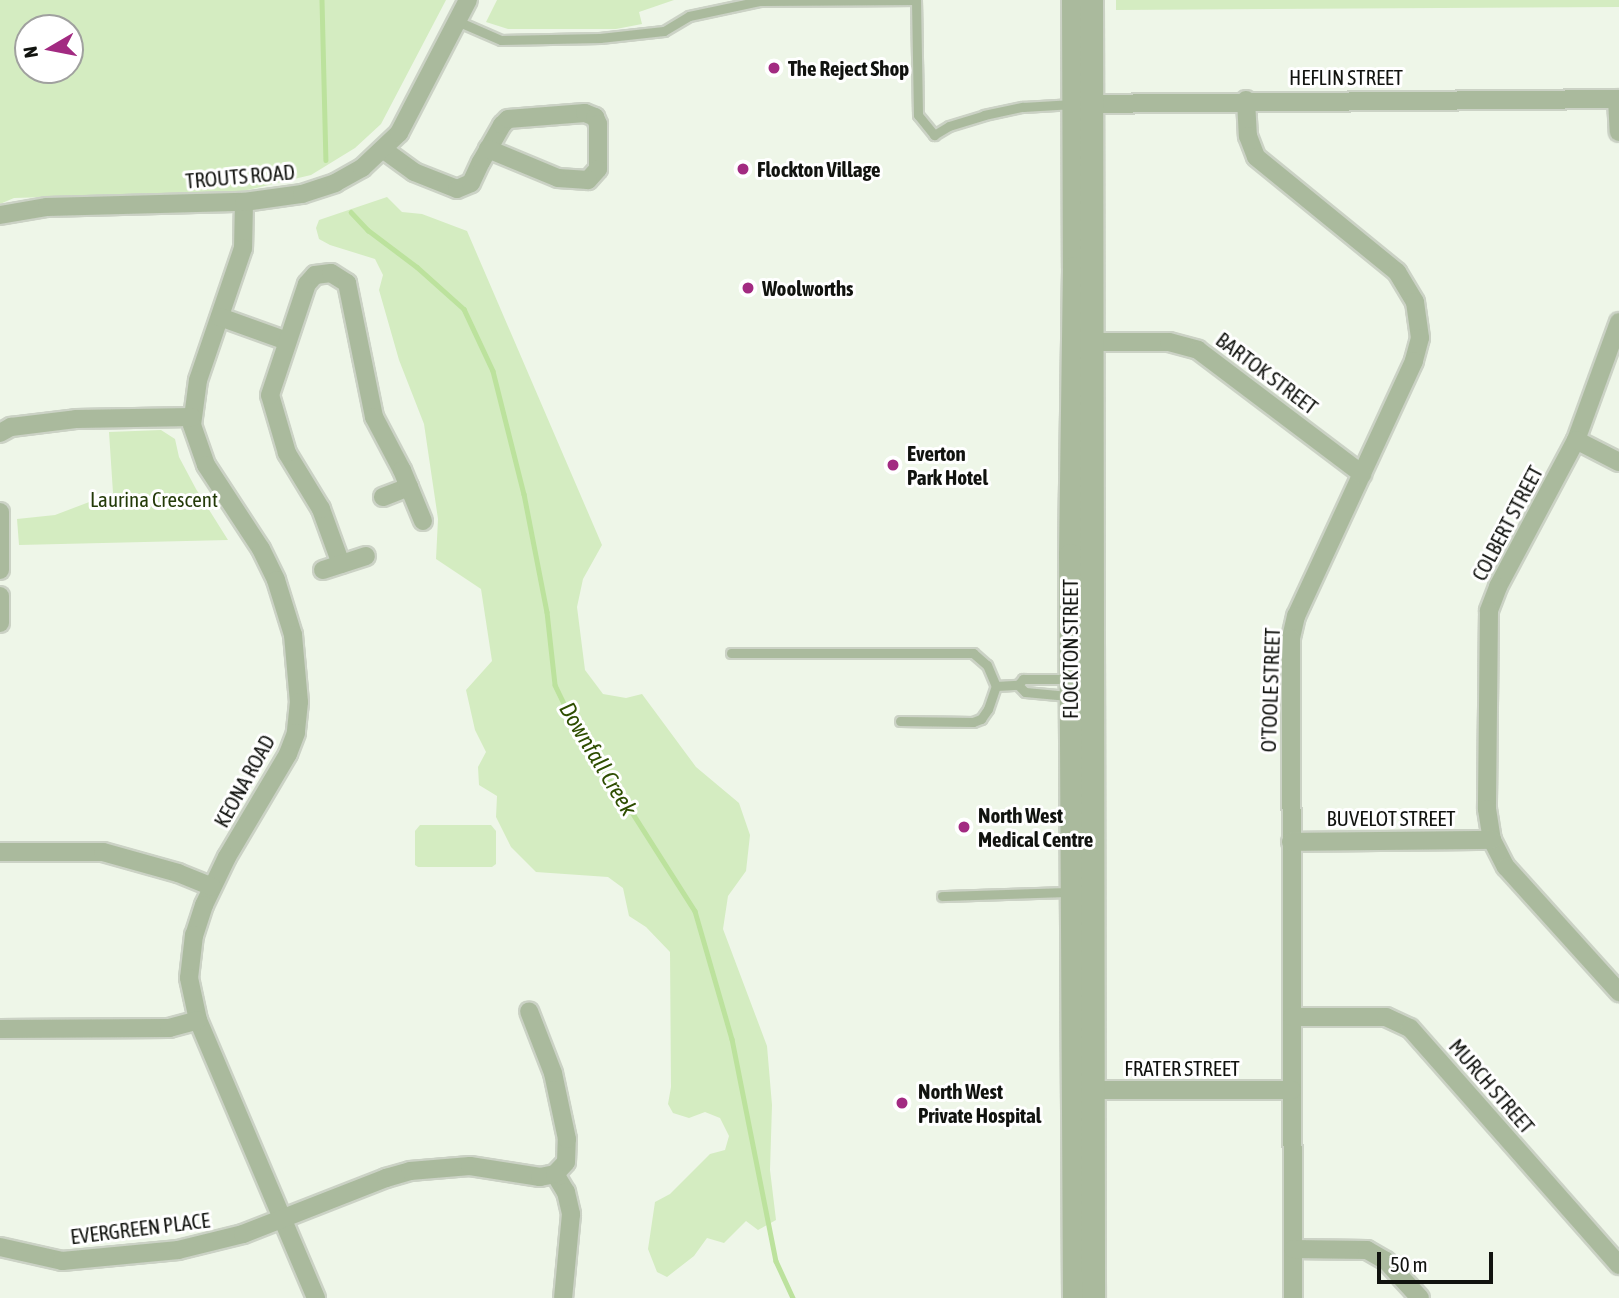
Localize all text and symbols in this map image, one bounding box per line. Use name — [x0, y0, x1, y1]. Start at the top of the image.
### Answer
north arrow — [14, 14, 84, 84]
text: N — [18, 45, 42, 60]
place label: The Reject Shop — [788, 55, 909, 81]
marker: The Reject Shop — [766, 60, 782, 76]
street label: HEFLIN STREET — [1289, 64, 1403, 90]
place label: Flockton Village — [757, 156, 881, 182]
street label: TROUTS ROAD — [184, 159, 296, 193]
marker: Flockton Village — [735, 161, 751, 177]
place label: Woolworths — [762, 275, 854, 301]
marker: Woolworths — [740, 280, 756, 296]
street label: BARTOK STREET — [1211, 327, 1323, 419]
place label: Everton Park Hotel — [907, 440, 988, 490]
marker: Everton Park Hotel — [885, 457, 901, 473]
street label: COLBERT STREET — [1466, 461, 1548, 585]
park label: Laurina Crescent — [90, 486, 218, 512]
street label: FLOCKTON STREET — [1057, 579, 1083, 719]
street label: O'TOOLE STREET — [1255, 627, 1285, 753]
water label: Downfall Creek — [553, 697, 643, 821]
street label: KEONA ROAD — [208, 730, 280, 832]
place label: North West Medical Centre — [978, 802, 1093, 852]
street label: BUVELOT STREET — [1327, 805, 1455, 831]
marker: North West Medical Centre — [956, 819, 972, 835]
street label: MURCH STREET — [1444, 1034, 1540, 1138]
street label: FRATER STREET — [1124, 1055, 1240, 1081]
place label: North West Private Hospital — [918, 1078, 1041, 1128]
marker: North West Private Hospital — [892, 1093, 912, 1113]
street label: EVERGREEN PLACE — [69, 1207, 211, 1249]
scale bar — [1381, 1238, 1496, 1282]
text: 50 m — [1390, 1252, 1428, 1276]

